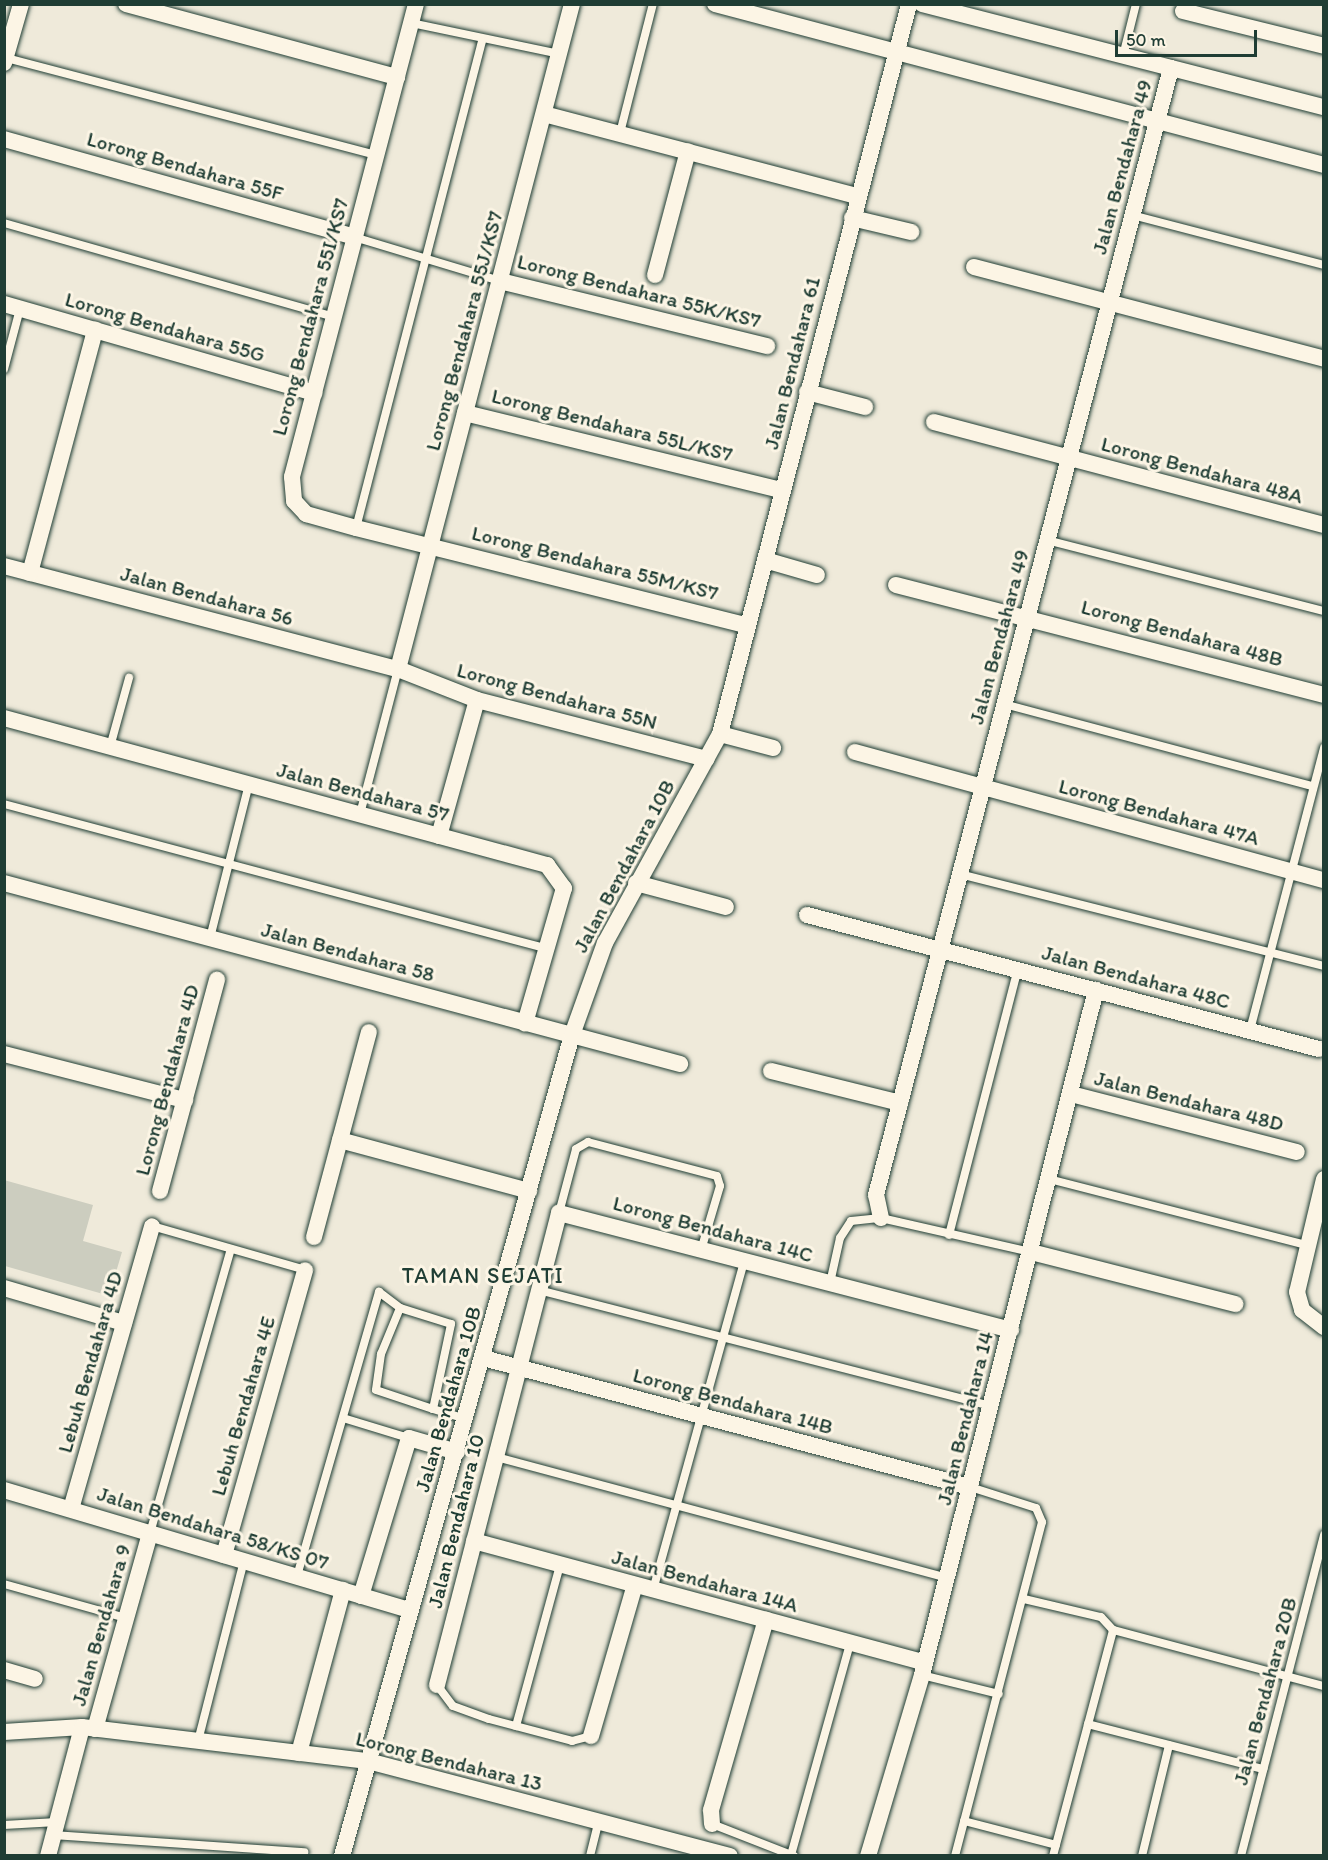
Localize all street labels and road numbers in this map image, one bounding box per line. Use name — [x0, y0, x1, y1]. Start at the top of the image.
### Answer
street label: Jalan Bendahara 49 — [1087, 77, 1157, 257]
street label: Lorong Bendahara 55F — [84, 126, 286, 206]
street label: Lorong Bendahara 55I/KS7 — [266, 196, 354, 438]
street label: Lorong Bendahara 55J/KS7 — [420, 208, 508, 454]
street label: Lorong Bendahara 55K/KS7 — [515, 249, 763, 333]
street label: Jalan Bendahara 61 — [758, 274, 826, 452]
street label: Lorong Bendahara 55G — [62, 286, 268, 368]
street label: Lorong Bendahara 55L/KS7 — [489, 383, 735, 467]
street label: Lorong Bendahara 48A — [1098, 431, 1306, 509]
street label: Lorong Bendahara 55M/KS7 — [469, 520, 721, 606]
street label: Jalan Bendahara 49 — [964, 547, 1034, 727]
street label: Jalan Bendahara 56 — [118, 561, 296, 631]
street label: Lorong Bendahara 48B — [1078, 594, 1286, 672]
street label: Lorong Bendahara 55N — [454, 657, 660, 735]
street label: Jalan Bendahara 57 — [274, 757, 452, 827]
street label: Lorong Bendahara 47A — [1056, 773, 1262, 851]
street label: Jalan Bendahara 10B — [568, 775, 680, 957]
street label: Jalan Bendahara 58 — [258, 917, 438, 987]
street label: Jalan Bendahara 48C — [1039, 940, 1233, 1014]
street label: Lorong Bendahara 4D — [129, 982, 205, 1178]
street label: Jalan Bendahara 48D — [1092, 1065, 1286, 1137]
street label: Lorong Bendahara 14C — [610, 1190, 816, 1268]
street label: Lebuh Bendahara 4D — [52, 1268, 128, 1456]
street label: Jalan Bendahara 10B — [409, 1303, 487, 1495]
street label: Lebuh Bendahara 4E — [205, 1313, 281, 1499]
street label: Jalan Bendahara 14 — [931, 1328, 999, 1508]
street label: Lorong Bendahara 14B — [630, 1362, 836, 1440]
street label: Jalan Bendahara 10 — [422, 1431, 490, 1611]
street label: Jalan Bendahara 58/KS 07 — [94, 1481, 332, 1575]
street label: Jalan Bendahara 9 — [66, 1541, 136, 1709]
street label: Jalan Bendahara 14A — [609, 1544, 801, 1618]
street label: Jalan Bendahara 20B — [1228, 1594, 1302, 1788]
street label: Lorong Bendahara 13 — [353, 1726, 545, 1796]

